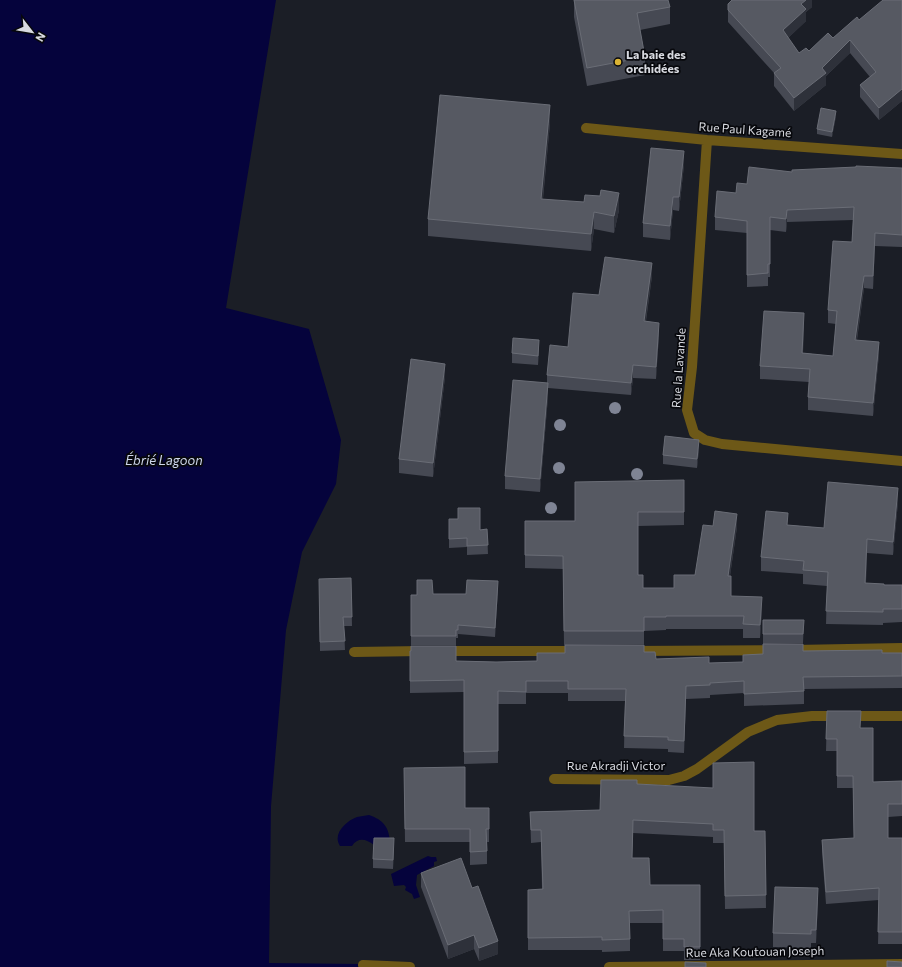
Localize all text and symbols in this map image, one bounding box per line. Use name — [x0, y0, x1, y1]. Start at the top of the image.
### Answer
north arrow — [12, 12, 52, 52]
text: N — [33, 31, 49, 44]
place label: La baie des orchidées — [626, 47, 686, 75]
marker: La baie des orchidées — [613, 57, 623, 67]
street label: Rue Paul Kagamé — [698, 119, 792, 139]
street label: Rue la Lavande — [668, 327, 688, 409]
water label: Ébrié Lagoon — [125, 451, 203, 468]
street label: Rue Akradji Victor — [567, 758, 665, 772]
street label: Rue Aka Koutouan Joseph — [686, 943, 824, 960]

